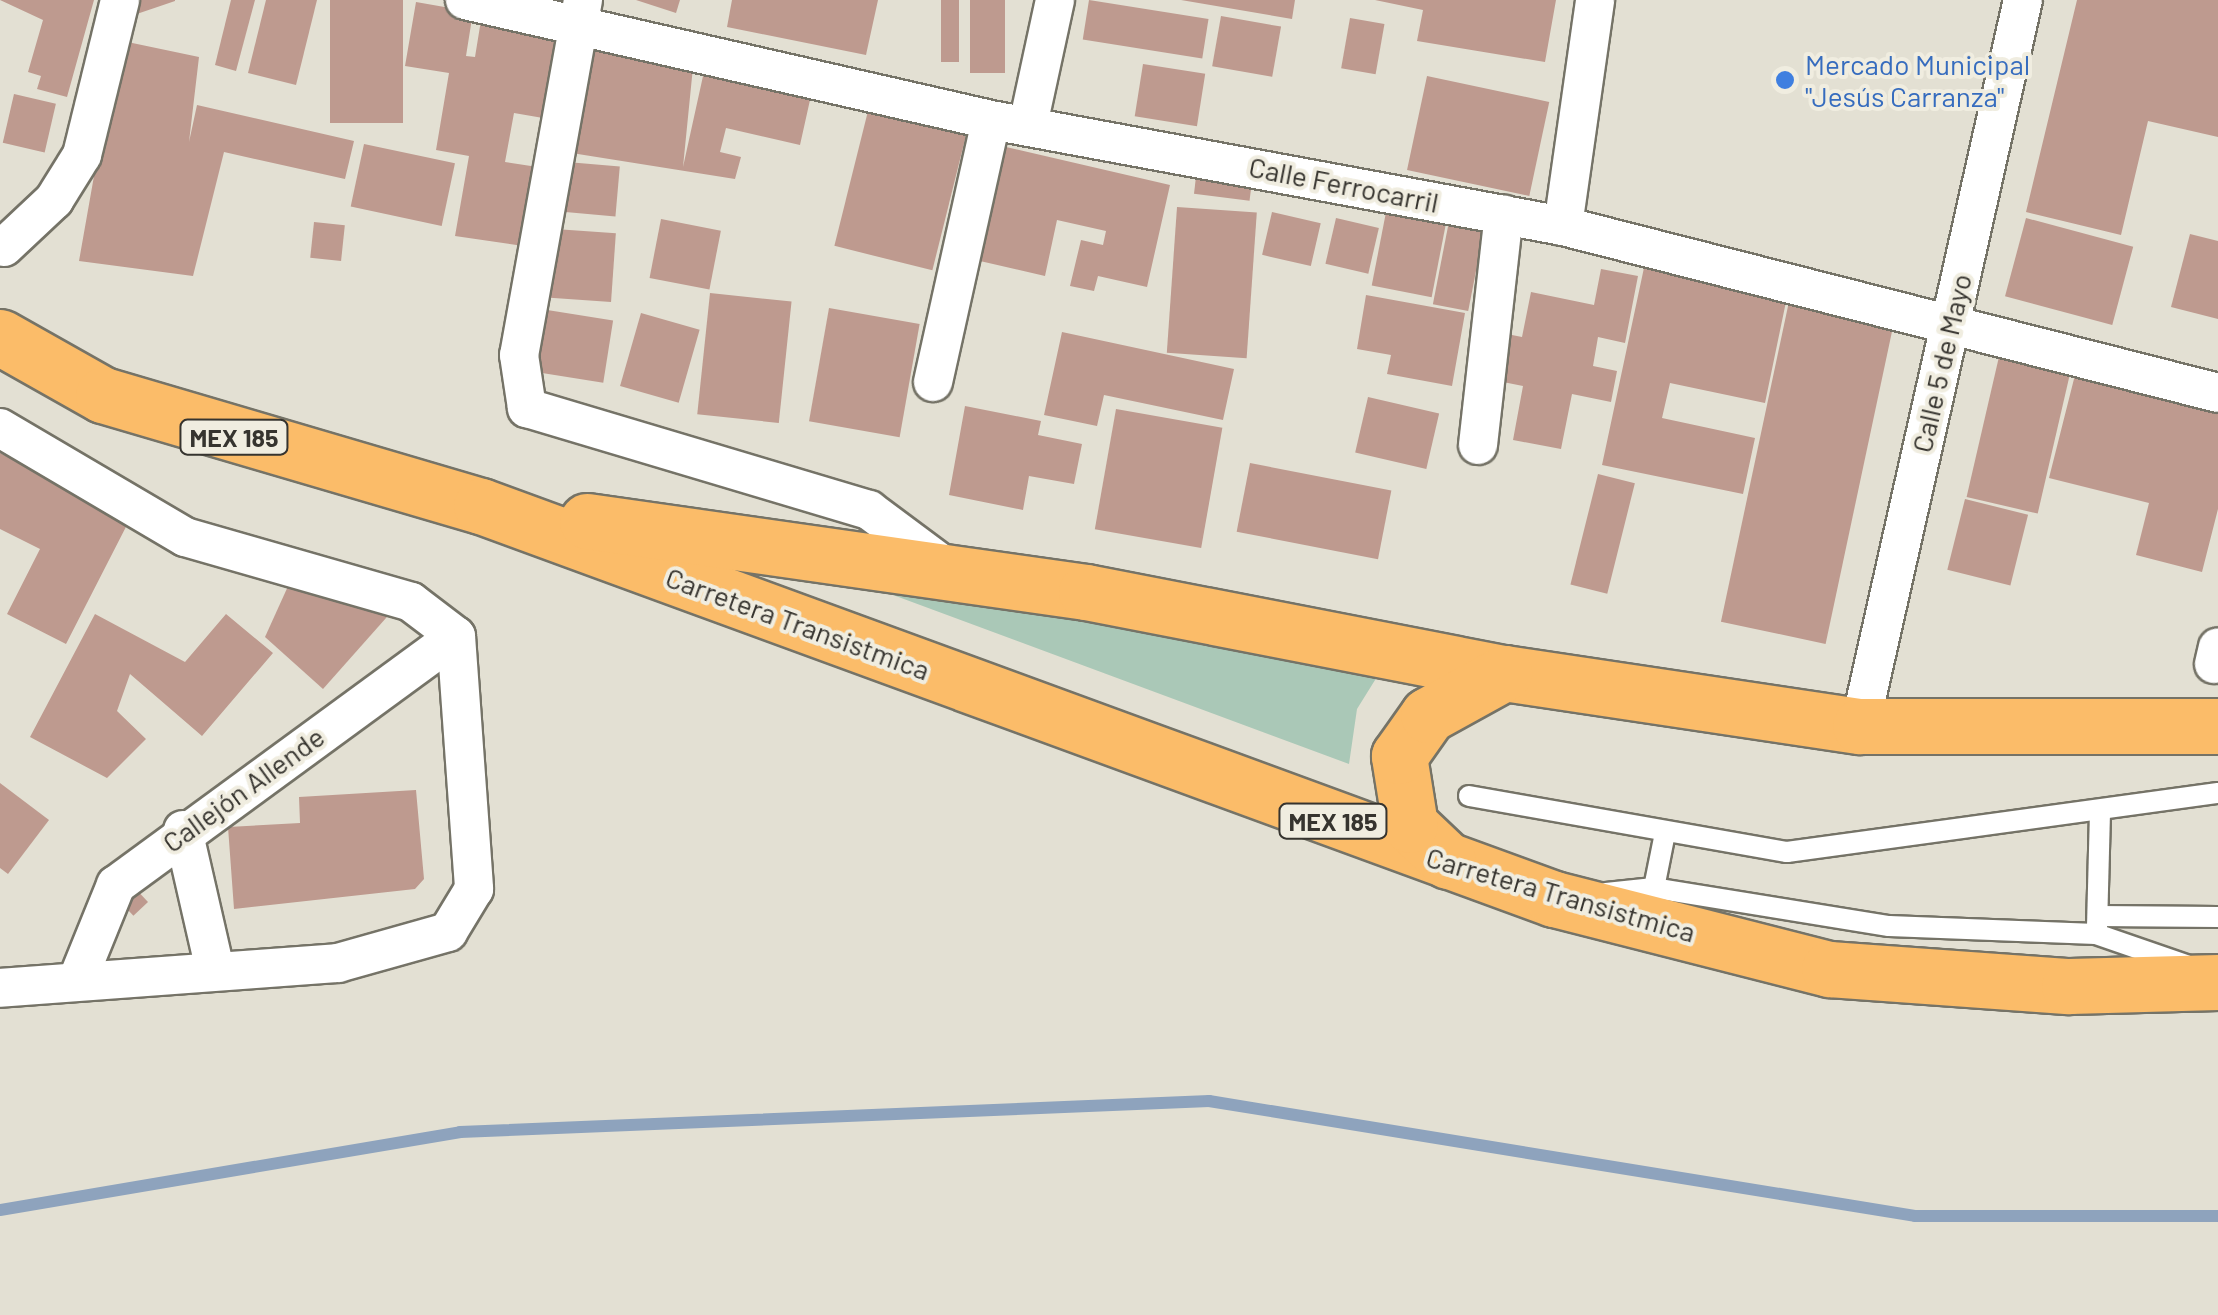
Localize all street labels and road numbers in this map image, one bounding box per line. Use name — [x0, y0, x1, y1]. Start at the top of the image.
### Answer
street label: Calle Ferrocarril — [1246, 149, 1442, 219]
street label: Calle 5 de Mayo — [1904, 270, 1978, 456]
road number: MEX 185 — [179, 417, 289, 457]
street label: Carretera Transistmica — [662, 560, 934, 686]
street label: Callejón Allende — [156, 719, 330, 859]
road number: MEX 185 — [1278, 801, 1388, 841]
street label: Carretera Transistmica — [1423, 840, 1699, 948]

